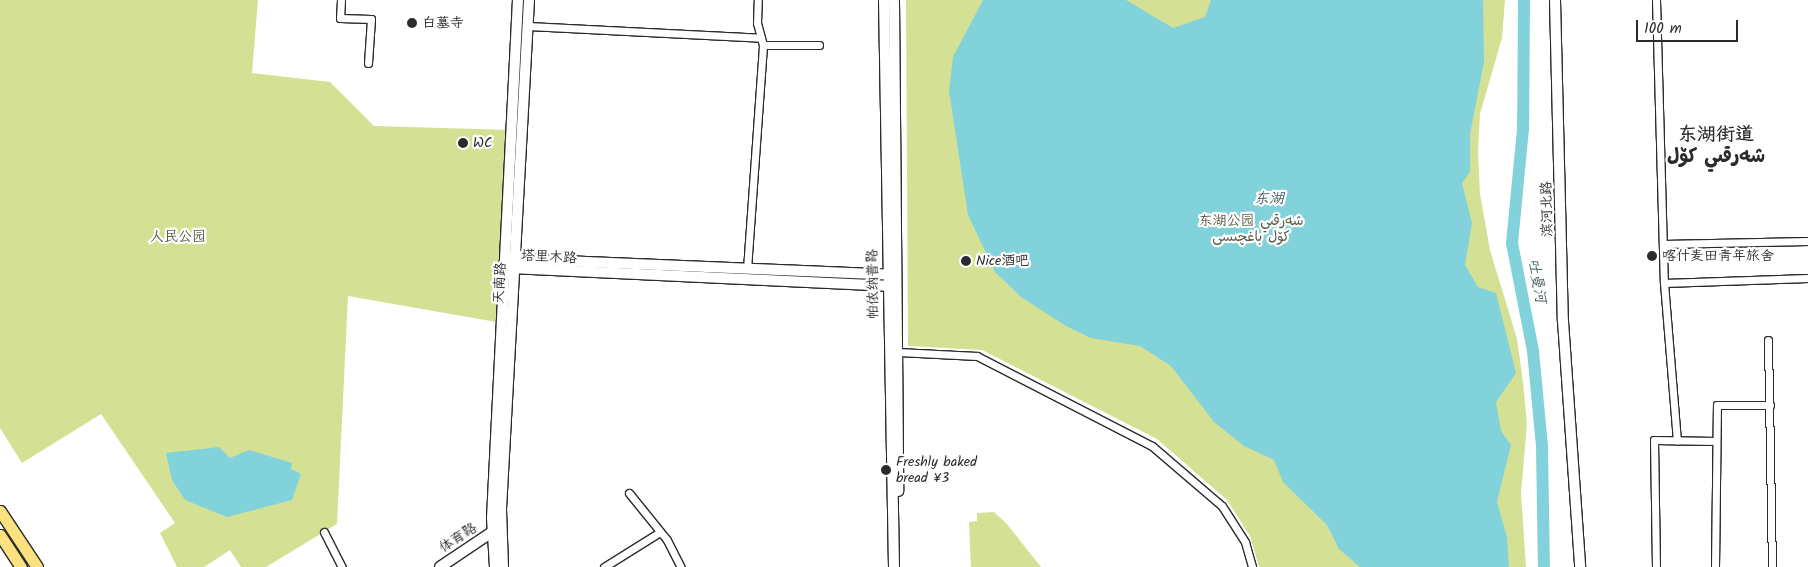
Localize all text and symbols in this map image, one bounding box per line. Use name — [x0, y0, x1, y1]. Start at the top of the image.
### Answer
scale bar — [1638, 10, 1740, 42]
place label: 白墓寺 — [422, 15, 464, 31]
marker: 白墓寺 — [406, 17, 418, 29]
text: 100 m — [1644, 17, 1682, 41]
district label: 东湖街道 شەرقىي كۆل — [1667, 125, 1765, 169]
place label: WC — [473, 135, 492, 151]
marker: WC — [457, 137, 469, 149]
street label: 滨河北路 — [1538, 181, 1556, 237]
water label: 东湖 — [1254, 191, 1284, 209]
park label: 东湖公园 شەرقىي كۆل باغچىسى — [1199, 213, 1303, 246]
park label: 人民公园 — [150, 229, 206, 245]
street label: 塔里木路 — [521, 247, 577, 267]
place label: 喀什麦田青年旅舍 — [1662, 248, 1774, 264]
street label: 帕依纳普路 — [864, 249, 882, 319]
marker: 喀什麦田青年旅舍 — [1646, 250, 1658, 262]
place label: Nice酒吧 — [976, 253, 1029, 269]
marker: Nice酒吧 — [960, 255, 972, 267]
water label: 吐曼河 — [1523, 257, 1549, 305]
street label: 天南路 — [491, 262, 509, 304]
place label: Freshly baked bread ¥3 — [896, 454, 977, 487]
marker: Freshly baked bread ¥3 — [880, 464, 892, 476]
street label: 体育路 — [436, 520, 480, 556]

